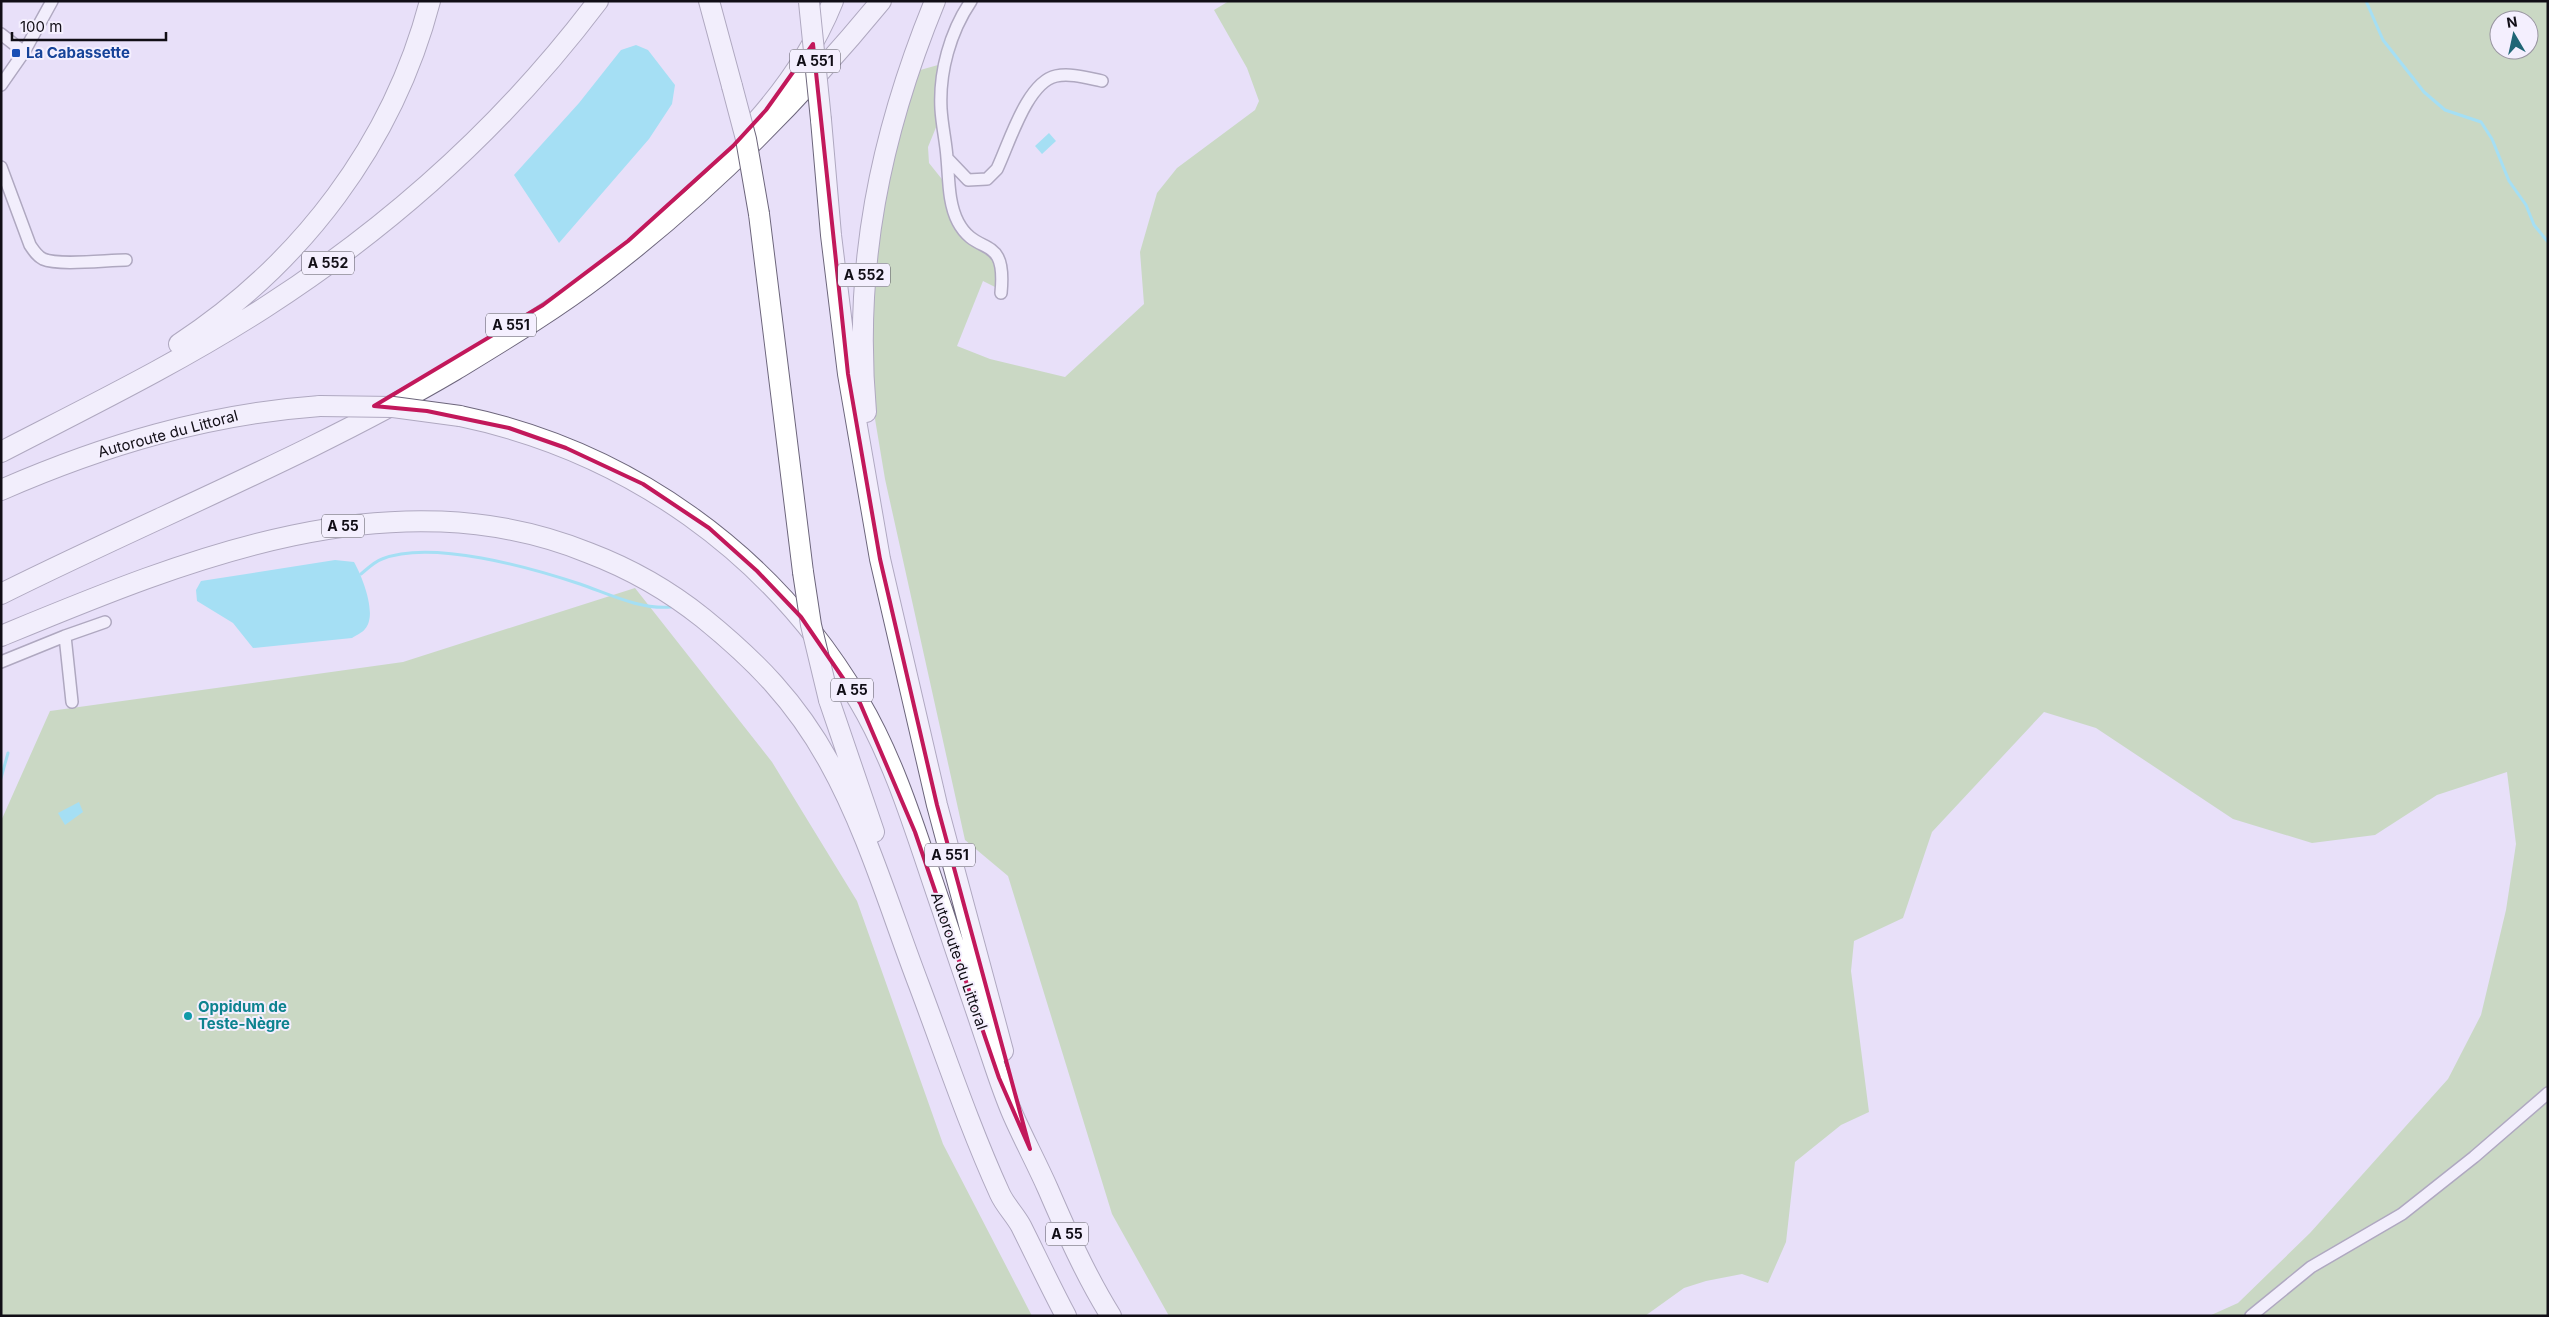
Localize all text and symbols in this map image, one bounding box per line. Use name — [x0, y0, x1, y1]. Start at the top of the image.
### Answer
scale bar — [12, 10, 166, 42]
north arrow — [2489, 10, 2539, 60]
text: N — [2505, 12, 2518, 31]
text: 100 m — [20, 17, 62, 36]
place label: La Cabassette — [26, 43, 130, 62]
marker: La Cabassette — [10, 47, 22, 59]
road number: A 551 — [790, 49, 840, 72]
road number: A 552 — [302, 252, 354, 274]
road number: A 552 — [838, 264, 890, 286]
road number: A 551 — [486, 314, 536, 336]
street label: Autoroute du Littoral — [96, 406, 240, 461]
road number: A 55 — [322, 514, 364, 538]
road number: A 55 — [831, 678, 873, 702]
road number: A 551 — [925, 844, 975, 866]
street label: Autoroute du Littoral — [927, 889, 992, 1032]
place label: Oppidum de Teste-Nègre — [198, 997, 290, 1033]
marker: Oppidum de Teste-Nègre — [182, 1010, 194, 1022]
road number: A 55 — [1046, 1222, 1088, 1246]

